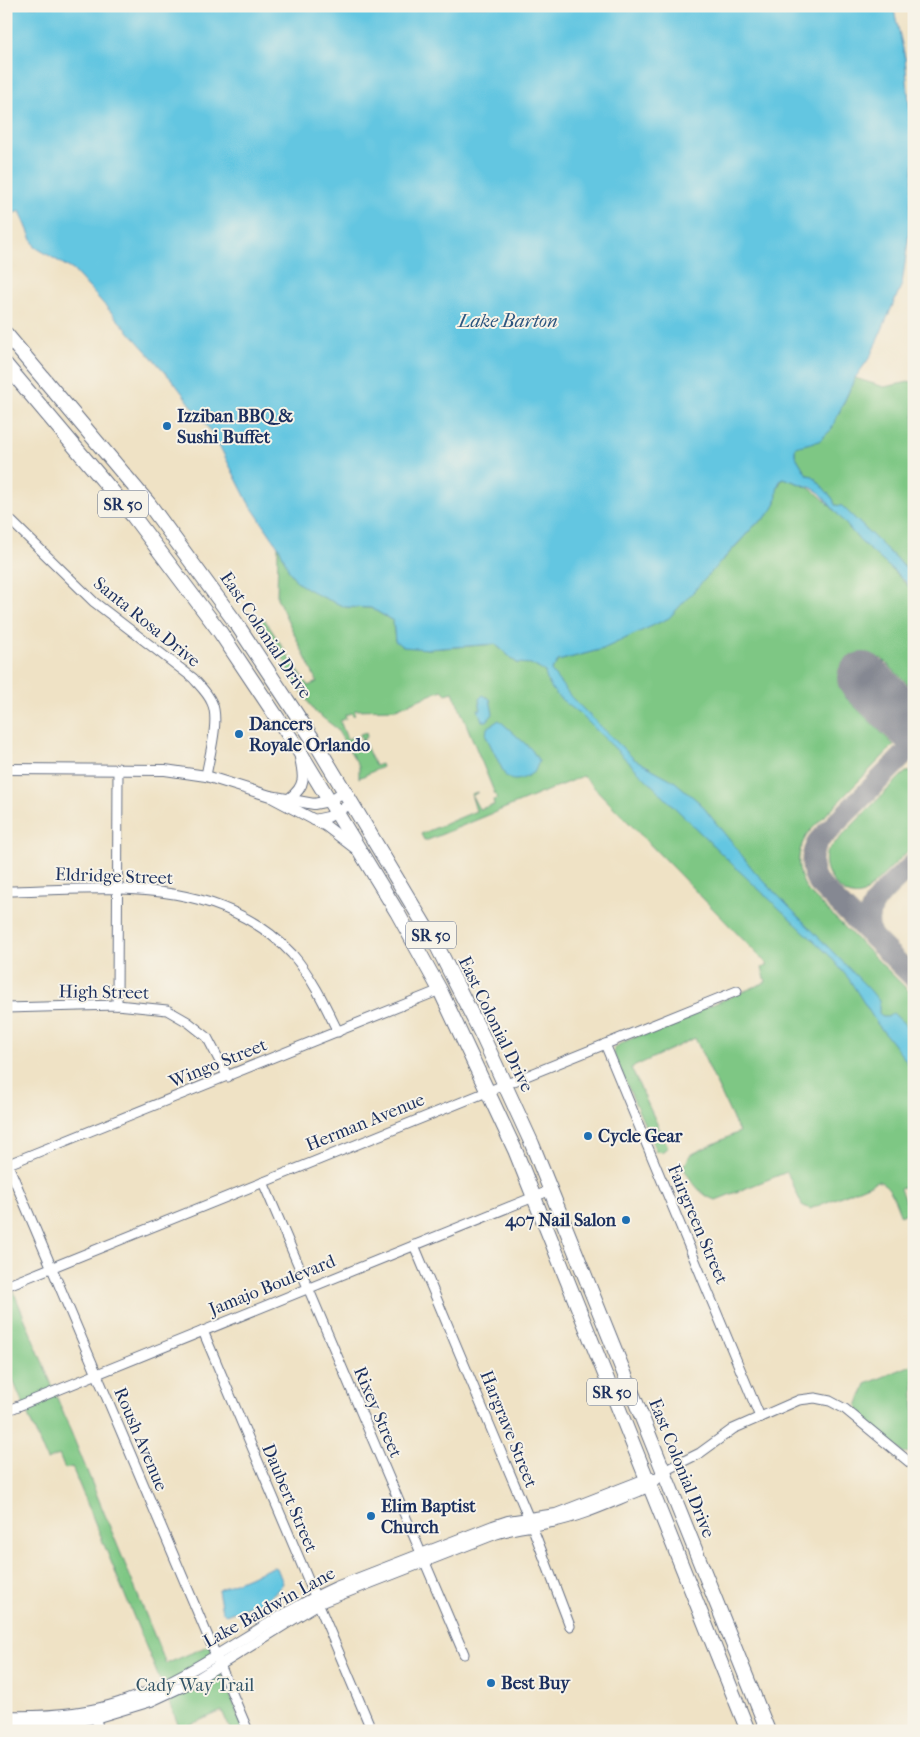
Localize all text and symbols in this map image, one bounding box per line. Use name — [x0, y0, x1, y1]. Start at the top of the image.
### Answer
water label: Lake Barton — [456, 310, 558, 332]
place label: Izziban BBQ & Sushi Buffet — [177, 406, 293, 448]
marker: Izziban BBQ & Sushi Buffet — [161, 420, 173, 432]
road number: SR 50 — [98, 490, 148, 518]
street label: East Colonial Drive — [215, 568, 316, 703]
street label: Santa Rosa Drive — [89, 573, 204, 672]
place label: Dancers Royale Orlando — [249, 714, 370, 756]
marker: Dancers Royale Orlando — [233, 728, 245, 740]
street label: Eldridge Street — [55, 864, 174, 889]
road number: SR 50 — [406, 922, 456, 948]
street label: East Colonial Drive — [454, 953, 537, 1095]
street label: High Street — [59, 981, 150, 1004]
street label: Wingo Street — [165, 1034, 271, 1093]
street label: Herman Avenue — [303, 1089, 428, 1156]
place label: Cycle Gear — [598, 1126, 683, 1147]
marker: Cycle Gear — [582, 1130, 594, 1142]
street label: Fairgreen Street — [663, 1161, 732, 1288]
place label: 407 Nail Salon — [504, 1210, 617, 1231]
marker: 407 Nail Salon — [620, 1214, 632, 1226]
street label: Jamajo Boulevard — [204, 1250, 339, 1321]
street label: Rixey Street — [349, 1363, 406, 1461]
street label: Hargrave Street — [475, 1368, 542, 1491]
road number: SR 50 — [587, 1378, 637, 1405]
street label: Roush Avenue — [109, 1384, 172, 1494]
street label: East Colonial Drive — [644, 1396, 719, 1541]
street label: Daubert Street — [257, 1441, 322, 1556]
place label: Elim Baptist Church — [381, 1496, 476, 1538]
marker: Elim Baptist Church — [365, 1510, 377, 1522]
street label: Lake Baldwin Lane — [200, 1563, 339, 1652]
place label: Best Buy — [501, 1673, 571, 1694]
park label: Cady Way Trail — [136, 1675, 254, 1696]
marker: Best Buy — [485, 1677, 497, 1689]

